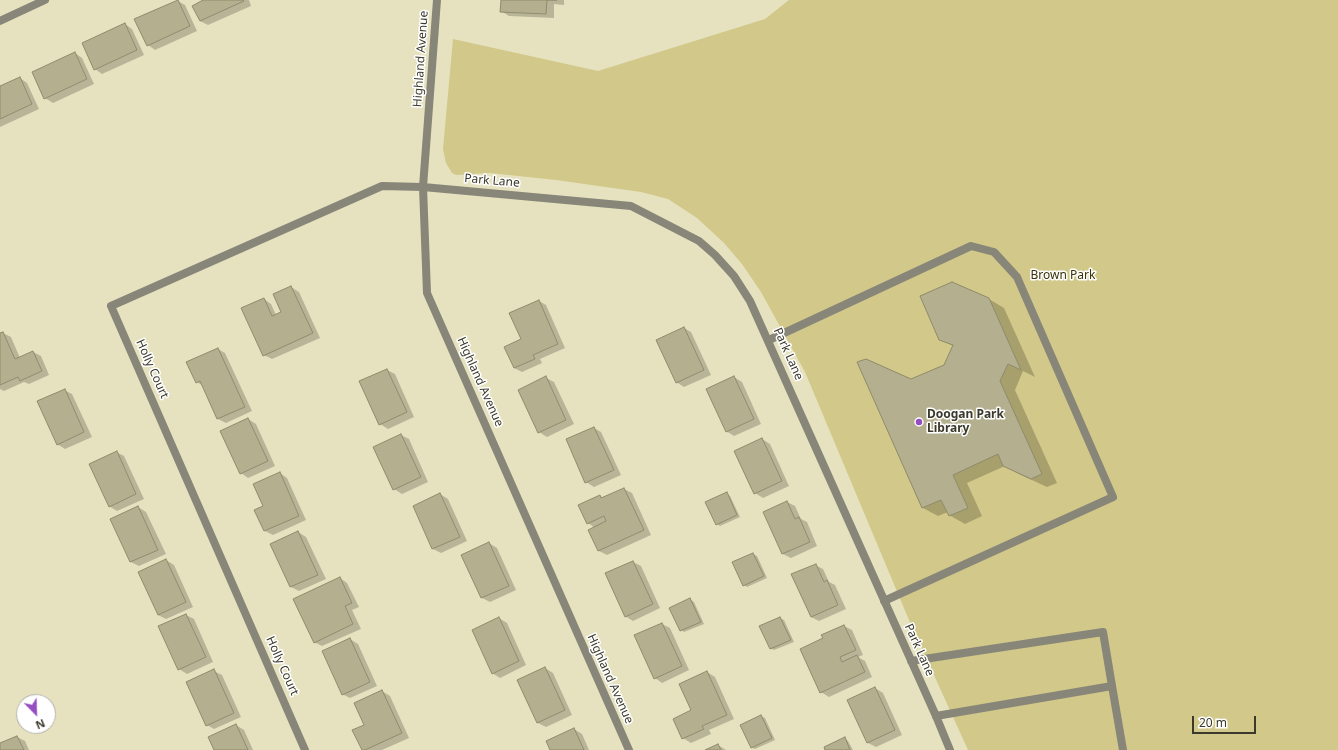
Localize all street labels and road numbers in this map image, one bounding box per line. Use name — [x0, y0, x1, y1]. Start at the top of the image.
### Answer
street label: Highland Avenue — [410, 10, 432, 108]
street label: Park Lane — [464, 171, 520, 191]
street label: Park Lane — [770, 326, 806, 382]
street label: Highland Avenue — [454, 335, 506, 429]
street label: Holly Court — [133, 337, 171, 401]
street label: Park Lane — [901, 622, 937, 678]
street label: Highland Avenue — [584, 632, 636, 726]
street label: Holly Court — [263, 634, 301, 698]

